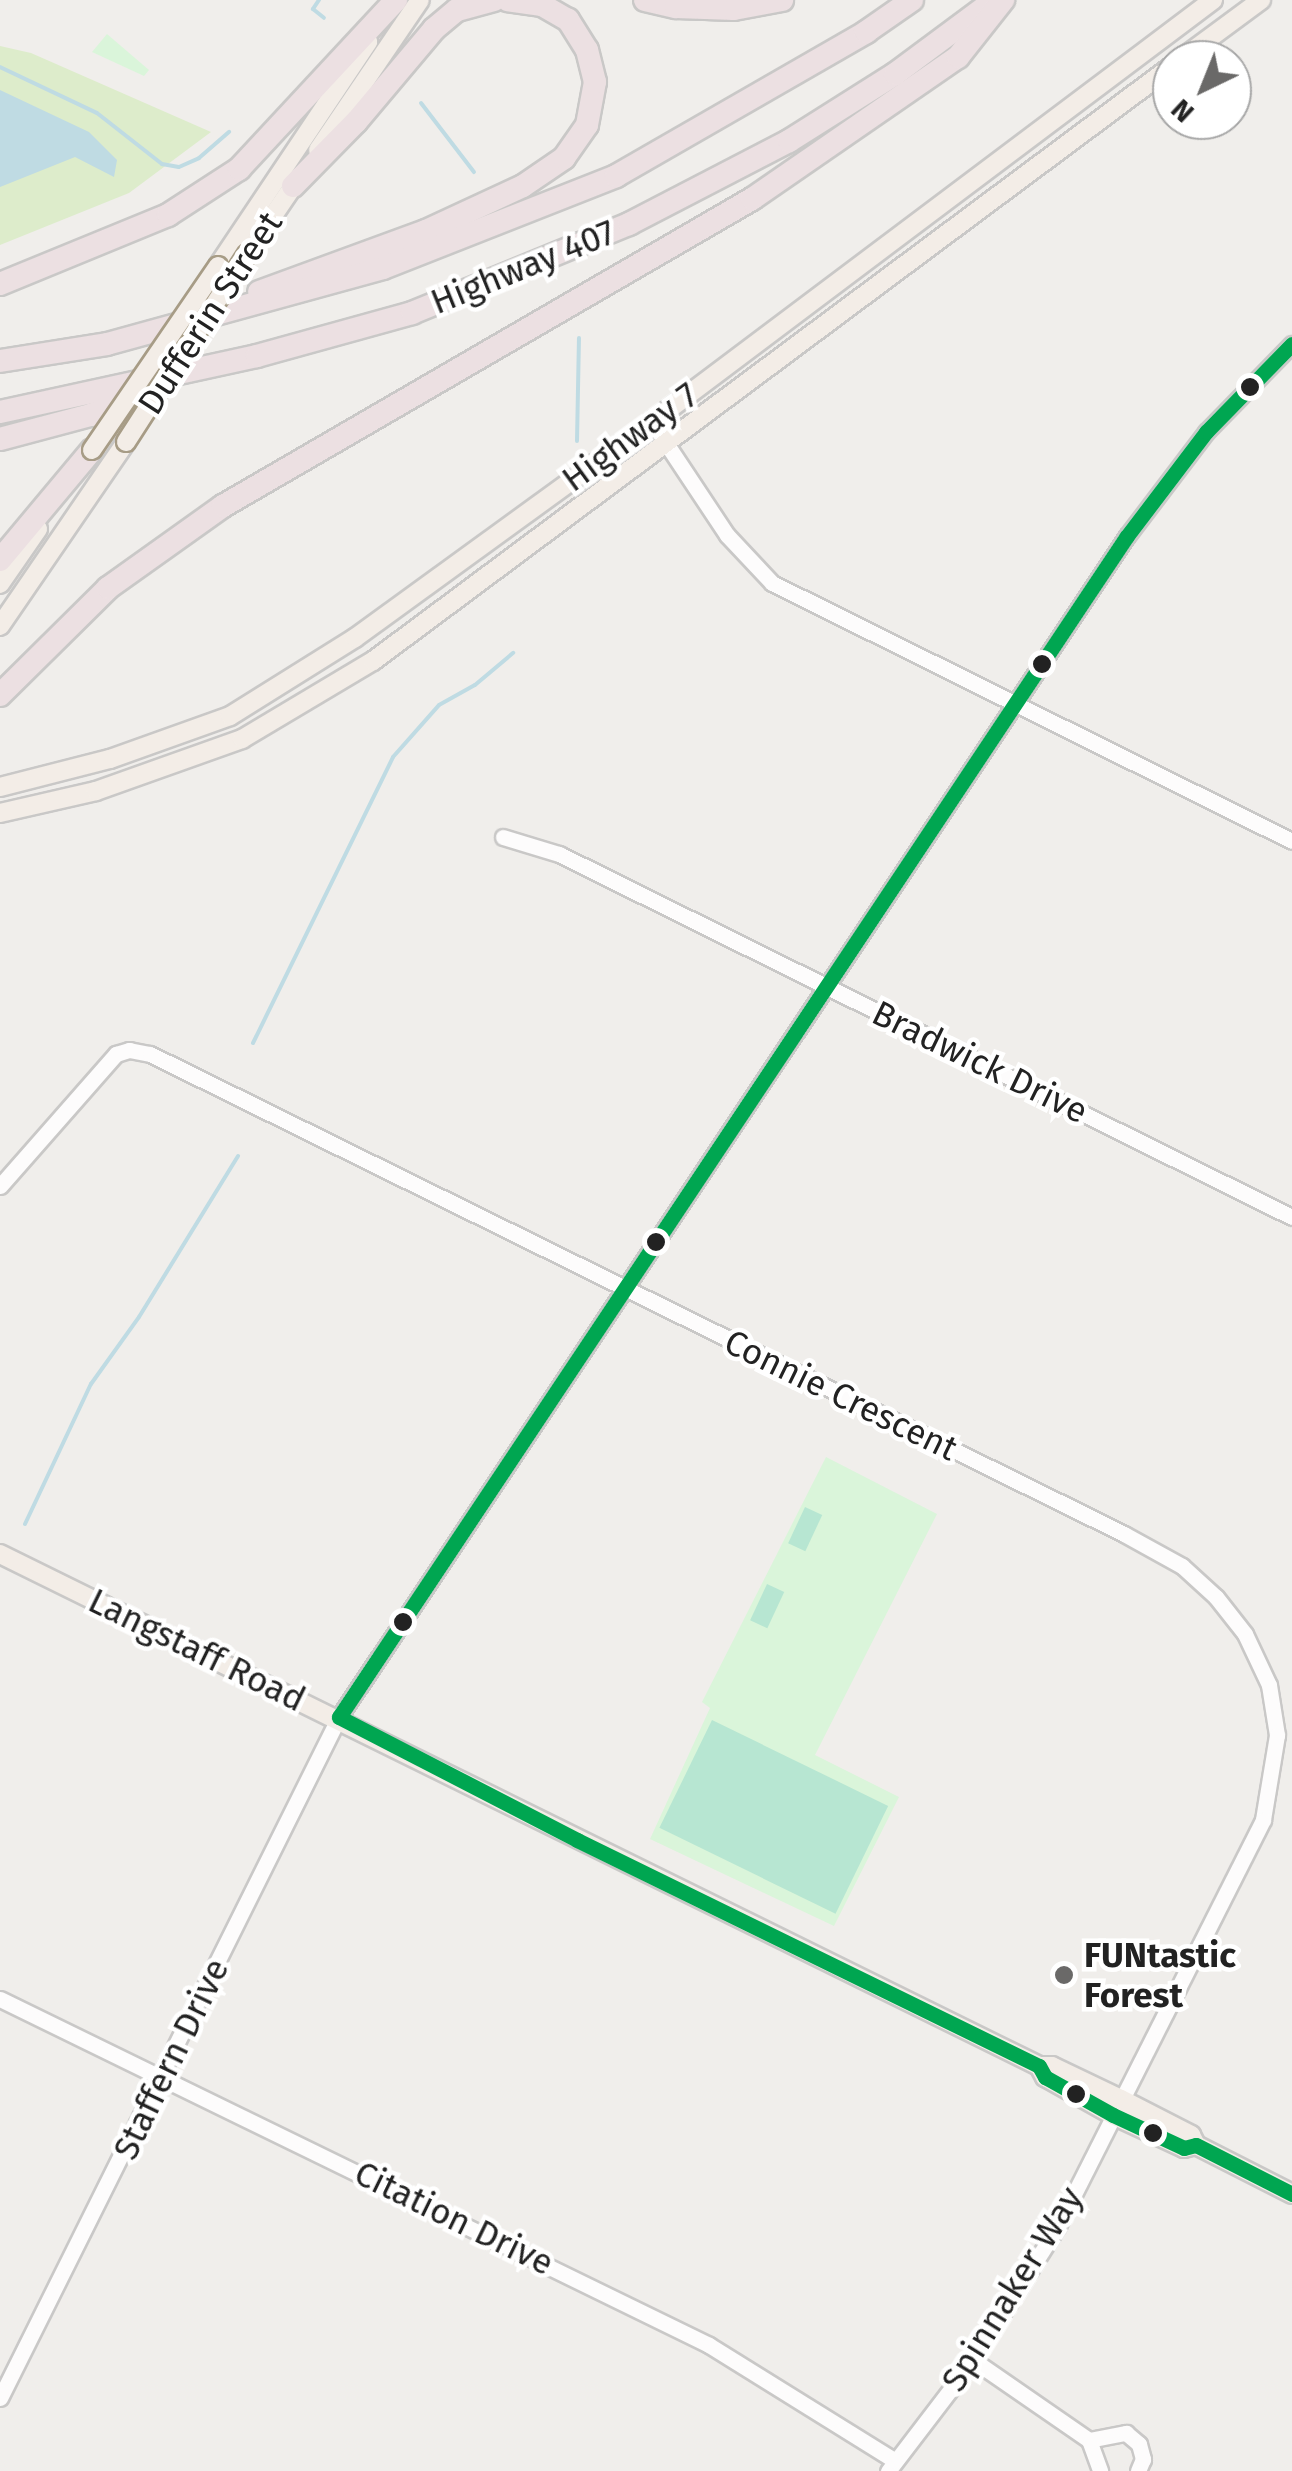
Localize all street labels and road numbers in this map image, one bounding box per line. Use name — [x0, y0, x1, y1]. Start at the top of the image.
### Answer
street label: Dufferin Street — [129, 204, 291, 422]
street label: Highway 407 — [425, 211, 621, 323]
street label: Highway 7 — [554, 374, 706, 500]
street label: Bradwick Drive — [865, 992, 1095, 1132]
street label: Connie Crescent — [718, 1320, 964, 1470]
street label: Langstaff Road — [82, 1579, 312, 1721]
street label: Staffern Drive — [104, 1952, 238, 2166]
street label: Citation Drive — [348, 2152, 560, 2284]
street label: Spinnaker Way — [932, 2179, 1092, 2399]

